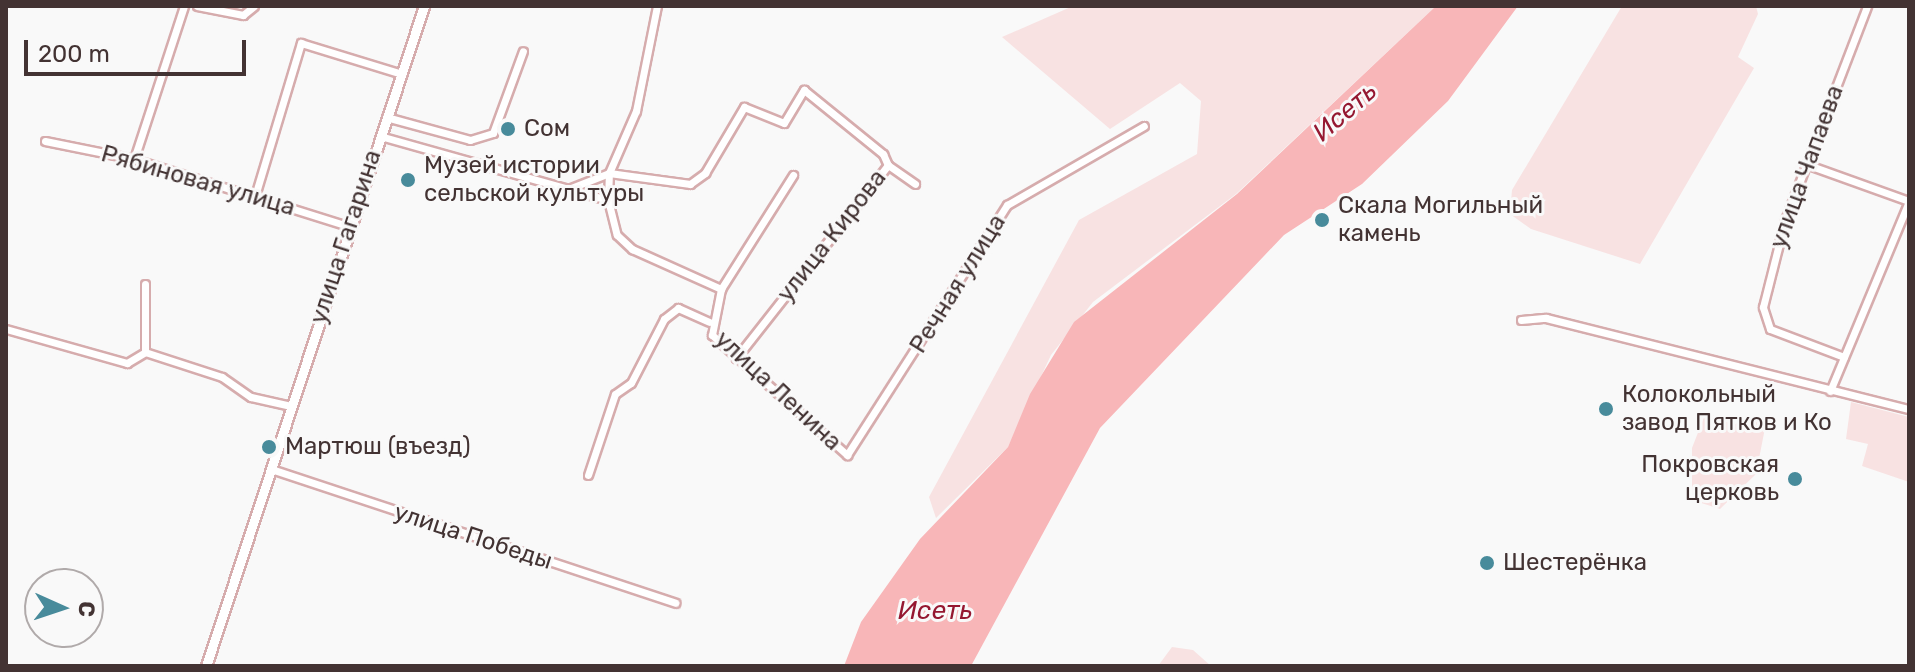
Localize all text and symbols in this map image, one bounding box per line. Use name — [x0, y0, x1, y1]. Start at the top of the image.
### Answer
scale bar — [28, 24, 250, 74]
text: 200 m — [38, 40, 110, 68]
water label: Исеть — [1307, 76, 1383, 148]
street label: улица Чапаева — [1764, 82, 1850, 252]
place label: Сом — [524, 115, 570, 143]
marker: Сом — [499, 120, 517, 138]
street label: Рябиновая улица — [98, 140, 298, 222]
street label: улица Гагарина — [304, 146, 388, 328]
place label: Музей истории сельской культуры — [424, 152, 644, 208]
street label: улица Кирова — [771, 164, 893, 308]
marker: Музей истории сельской культуры — [399, 171, 417, 189]
place label: Скала Могильный камень — [1338, 192, 1543, 248]
street label: Речная улица — [904, 209, 1012, 359]
marker: Скала Могильный камень — [1313, 211, 1331, 229]
street label: улица Ленина — [709, 325, 847, 457]
place label: Колокольный завод Пятков и Ко — [1622, 381, 1832, 437]
marker: Колокольный завод Пятков и Ко — [1597, 400, 1615, 418]
place label: Мартюш (въезд) — [285, 433, 471, 461]
marker: Мартюш (въезд) — [260, 438, 278, 456]
place label: Покровская церковь — [1641, 451, 1779, 507]
marker: Покровская церковь — [1786, 470, 1804, 488]
street label: улица Победы — [390, 498, 556, 576]
place label: Шестерёнка — [1503, 549, 1647, 577]
marker: Шестерёнка — [1478, 554, 1496, 572]
north arrow — [24, 568, 104, 648]
water label: Исеть — [898, 595, 972, 627]
text: С — [73, 601, 100, 618]

